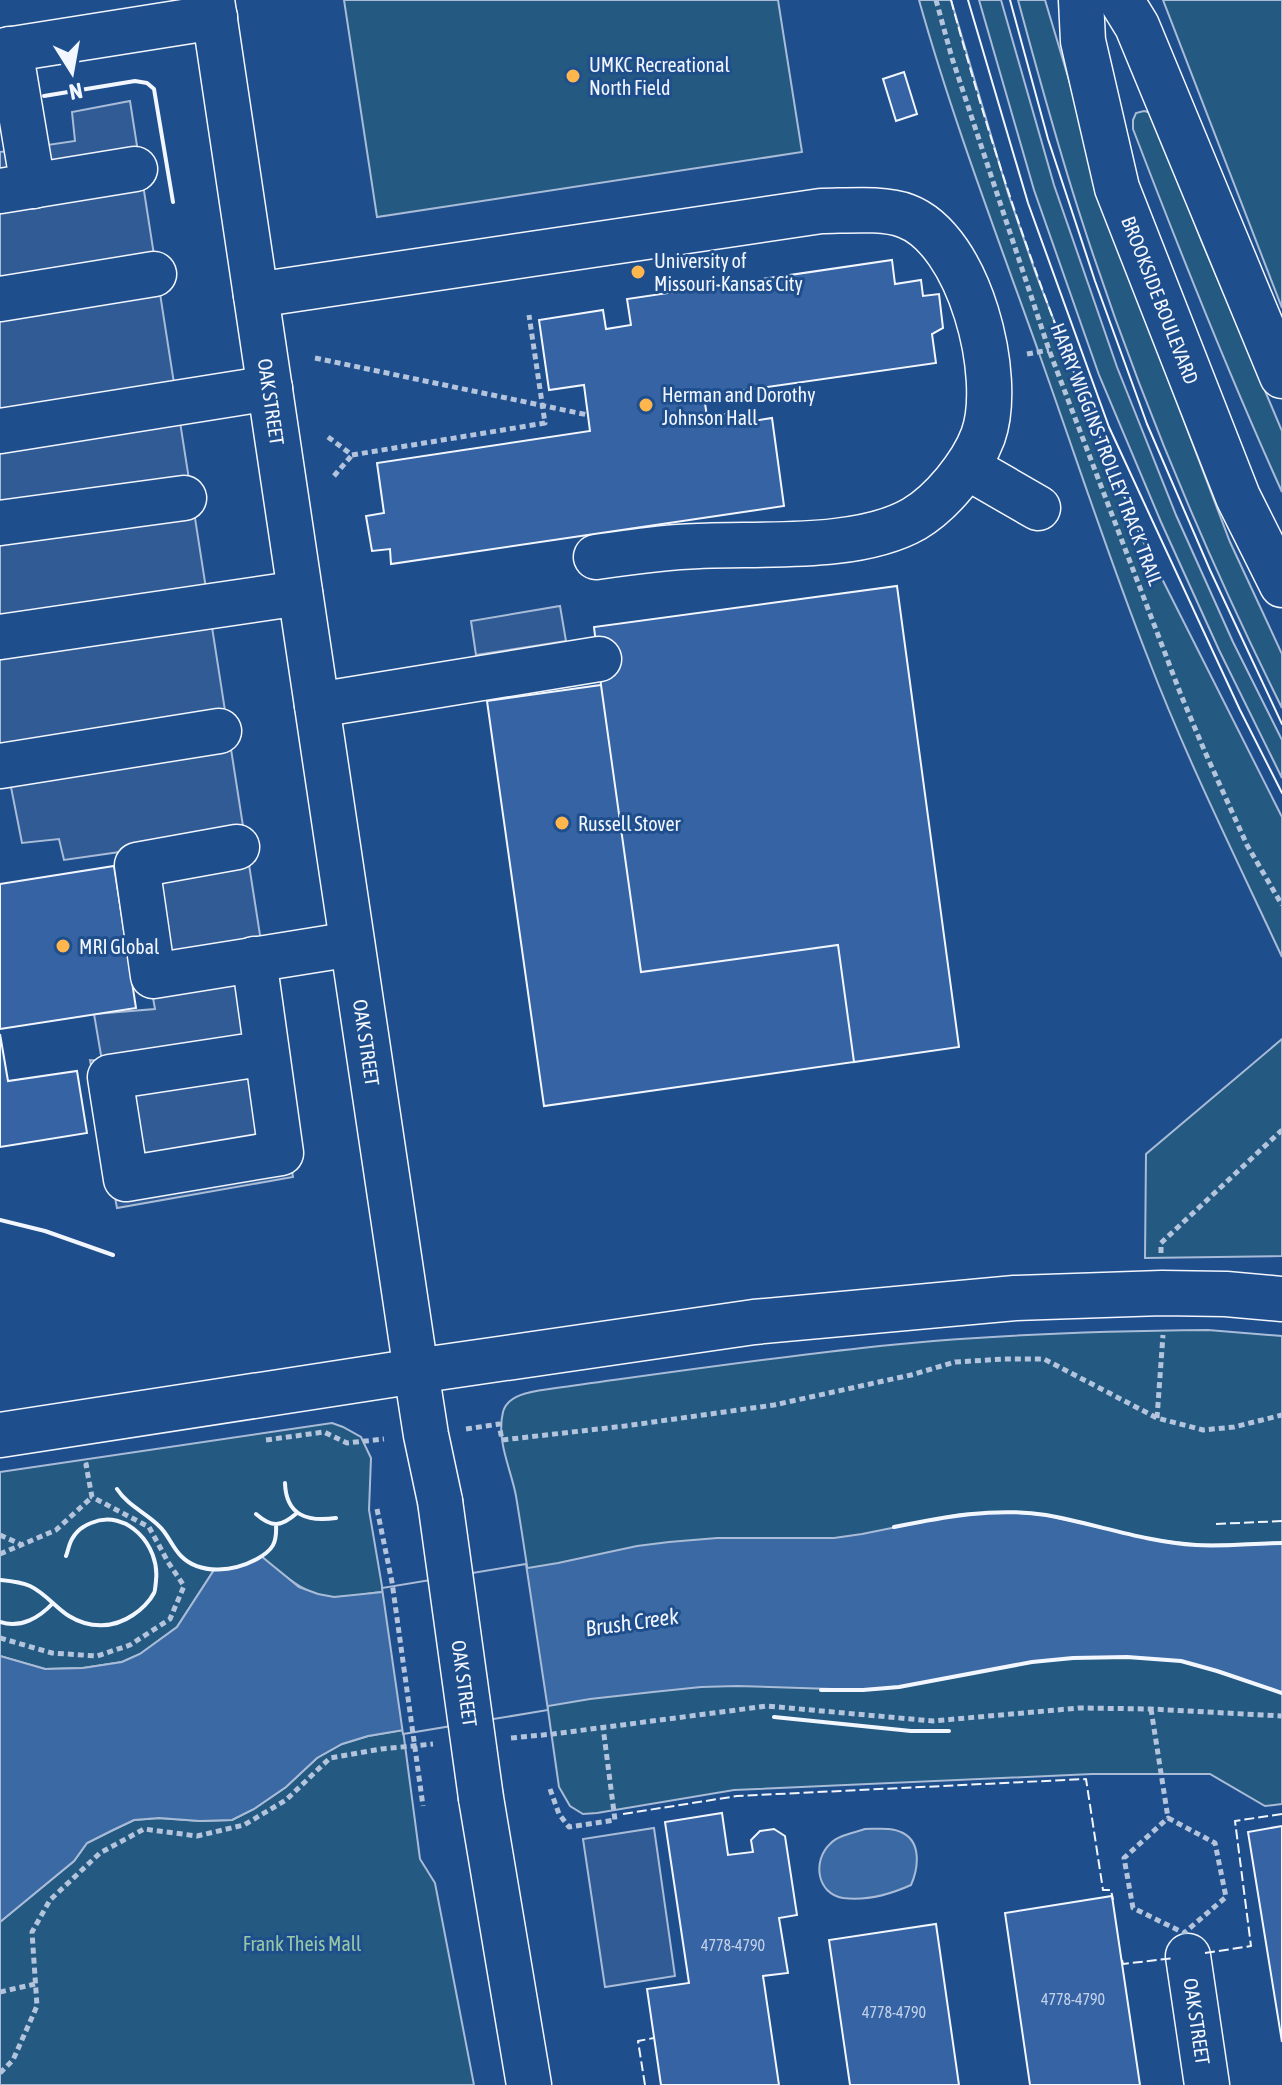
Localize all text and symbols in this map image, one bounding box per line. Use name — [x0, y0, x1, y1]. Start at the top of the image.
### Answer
north arrow — [32, 32, 112, 112]
place label: UMKC Recreational North Field — [589, 53, 731, 99]
marker: UMKC Recreational North Field — [564, 67, 582, 85]
text: N — [67, 78, 85, 106]
street label: BROOKSIDE BOULEVARD — [1118, 213, 1204, 387]
place label: University of Missouri-Kansas City — [654, 249, 803, 295]
marker: University of Missouri-Kansas City — [629, 263, 647, 281]
street label: HARRY WIGGINS TROLLEY TRACK TRAIL — [1046, 320, 1168, 589]
street label: OAK STREET — [254, 357, 290, 447]
place label: Herman and Dorothy Johnson Hall — [662, 383, 816, 429]
marker: Herman and Dorothy Johnson Hall — [637, 396, 655, 414]
place label: Russell Stover — [578, 812, 681, 835]
marker: Russell Stover — [553, 814, 571, 832]
place label: MRI Global — [79, 935, 160, 958]
marker: MRI Global — [54, 937, 72, 955]
street label: OAK STREET — [349, 998, 385, 1088]
water label: Brush Creek — [584, 1603, 681, 1641]
street label: OAK STREET — [448, 1639, 483, 1728]
park label: Frank Theis Mall — [243, 1932, 362, 1955]
house number: 4778-4790 — [701, 1936, 765, 1954]
street label: OAK STREET — [1180, 1977, 1215, 2066]
house number: 4778-4790 — [1041, 1990, 1105, 2008]
house number: 4778-4790 — [862, 2003, 926, 2021]

